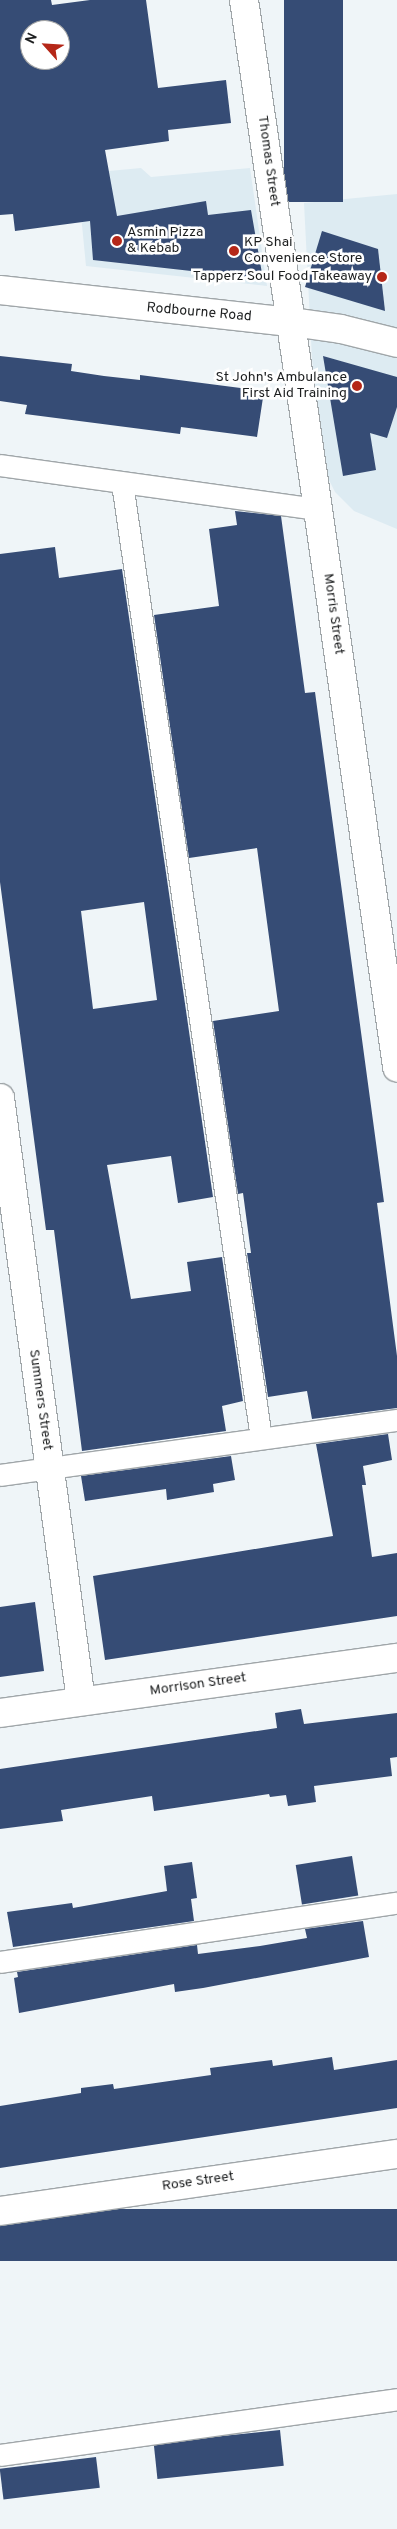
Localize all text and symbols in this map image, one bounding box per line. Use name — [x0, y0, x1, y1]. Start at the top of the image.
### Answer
north arrow — [20, 20, 70, 70]
text: N — [22, 30, 42, 47]
street label: Thomas Street — [253, 114, 283, 208]
place label: Asmin Pizza & Kebab — [127, 225, 203, 258]
marker: Asmin Pizza & Kebab — [111, 235, 123, 247]
place label: KP Shai Convenience Store — [244, 235, 362, 268]
marker: KP Shai Convenience Store — [228, 245, 240, 257]
place label: Tapperz Soul Food Takeaway — [192, 269, 372, 285]
marker: Tapperz Soul Food Takeaway — [376, 271, 388, 283]
street label: Rodbourne Road — [146, 300, 252, 326]
place label: St John's Ambulance First Aid Training — [215, 370, 347, 402]
marker: St John's Ambulance First Aid Training — [351, 380, 363, 392]
street label: Morris Street — [319, 572, 347, 656]
street label: Summers Street — [25, 1348, 55, 1452]
street label: Morrison Street — [149, 1670, 247, 1700]
street label: Rose Street — [161, 2169, 235, 2195]

